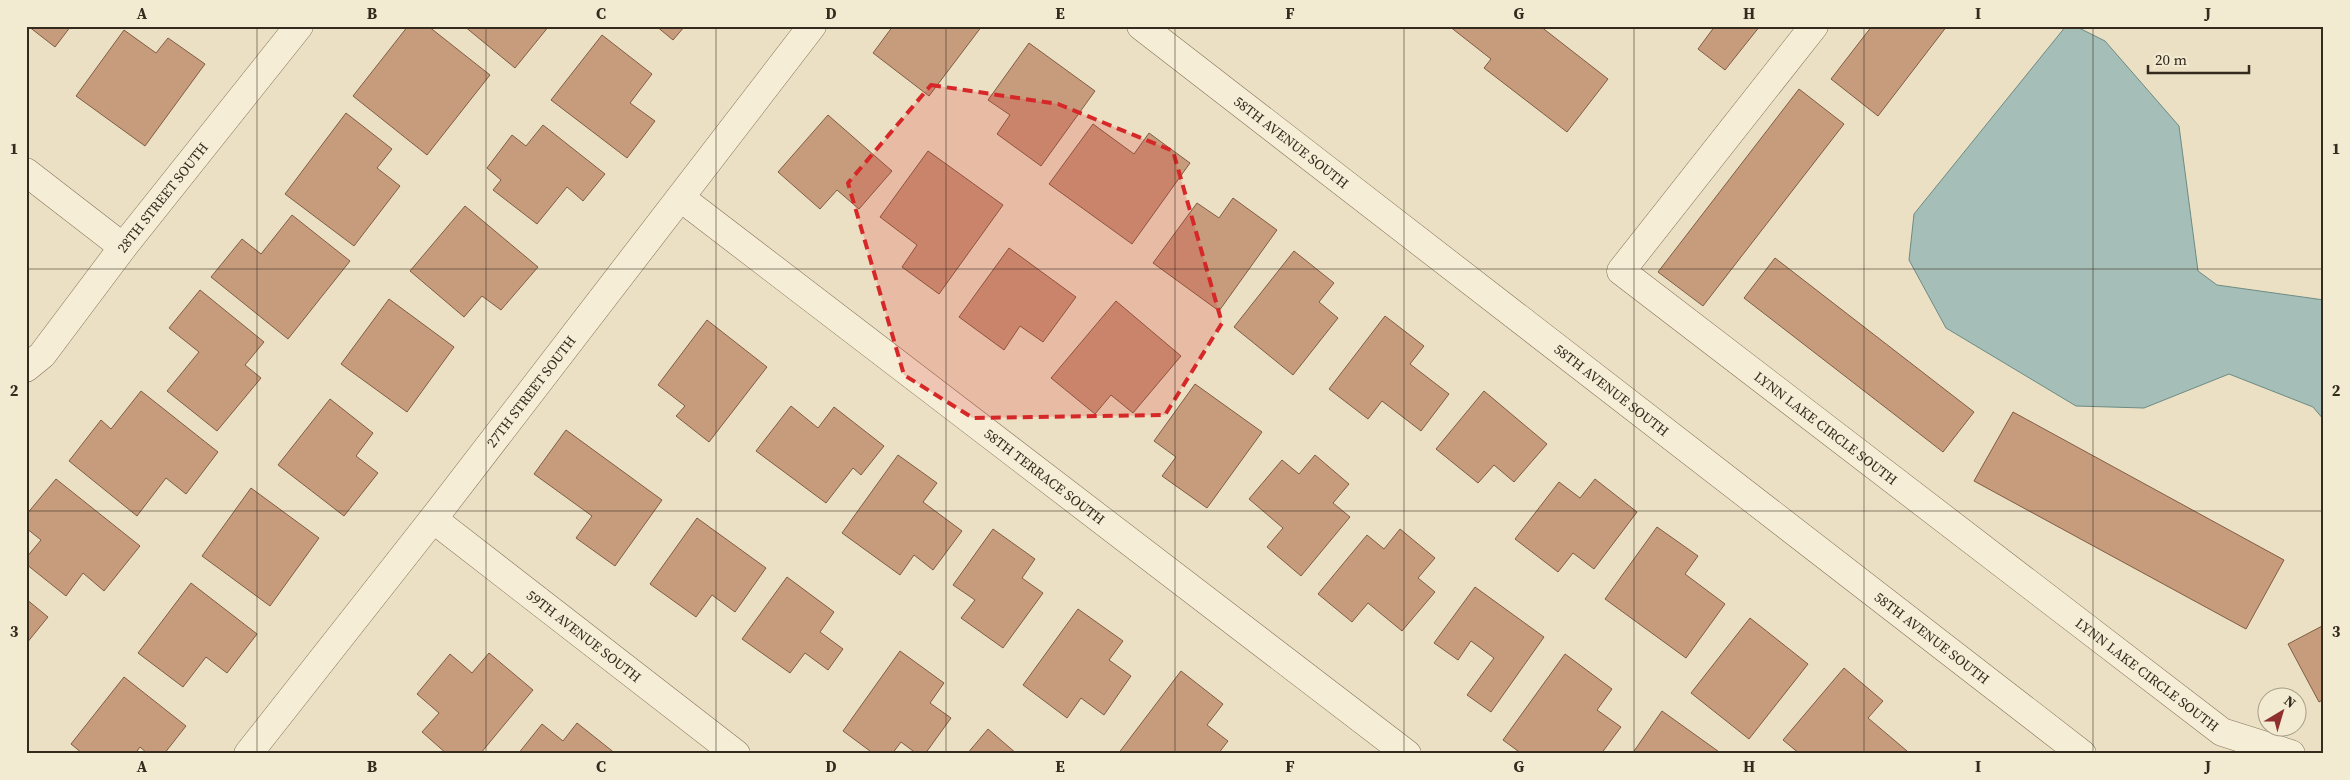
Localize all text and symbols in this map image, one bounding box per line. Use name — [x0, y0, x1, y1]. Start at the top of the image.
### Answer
text: A — [137, 2, 148, 24]
text: B — [367, 2, 378, 24]
text: C — [596, 2, 606, 24]
text: D — [825, 2, 837, 24]
text: E — [1055, 2, 1065, 24]
text: F — [1285, 2, 1295, 24]
text: G — [1514, 2, 1525, 24]
text: H — [1743, 2, 1755, 24]
text: I — [1975, 2, 1981, 24]
text: J — [2204, 2, 2211, 24]
scale bar — [2148, 42, 2249, 74]
text: 20 m — [2155, 49, 2187, 70]
street label: 58TH AVENUE SOUTH — [1230, 91, 1353, 193]
text: 1 — [10, 137, 18, 159]
text: 1 — [2332, 137, 2340, 159]
street label: 28TH STREET SOUTH — [112, 138, 213, 257]
street label: 27TH STREET SOUTH — [482, 331, 580, 451]
street label: 58TH AVENUE SOUTH — [1550, 339, 1673, 441]
street label: LYNN LAKE CIRCLE SOUTH — [1750, 367, 1902, 490]
text: 2 — [10, 379, 19, 401]
text: 2 — [2332, 379, 2341, 401]
street label: 58TH TERRACE SOUTH — [980, 424, 1109, 529]
street label: 59TH AVENUE SOUTH — [522, 585, 646, 687]
street label: 58TH AVENUE SOUTH — [1870, 587, 1994, 689]
street label: LYNN LAKE CIRCLE SOUTH — [2071, 613, 2223, 736]
text: 3 — [10, 620, 19, 642]
text: 3 — [2332, 620, 2341, 642]
north arrow — [2258, 688, 2308, 738]
text: N — [2280, 691, 2300, 713]
text: A — [137, 755, 148, 777]
text: B — [367, 755, 378, 777]
text: C — [596, 755, 606, 777]
text: D — [825, 755, 837, 777]
text: E — [1055, 755, 1065, 777]
text: F — [1285, 755, 1295, 777]
text: G — [1514, 755, 1525, 777]
text: H — [1743, 755, 1755, 777]
text: I — [1975, 755, 1981, 777]
text: J — [2204, 755, 2211, 777]

